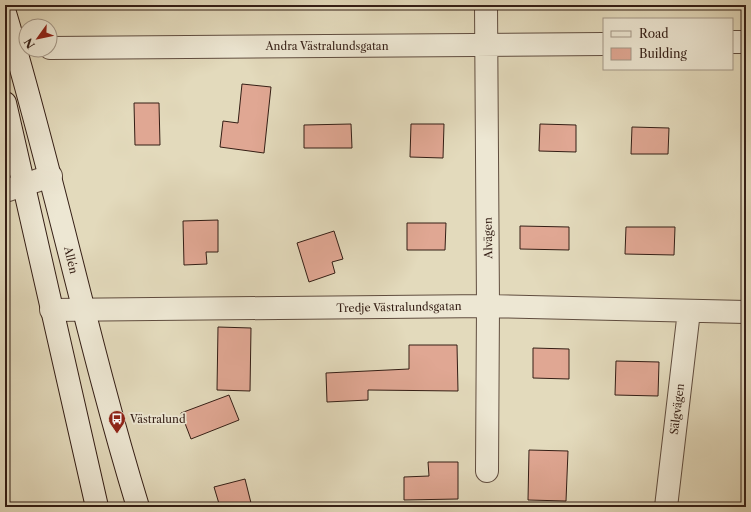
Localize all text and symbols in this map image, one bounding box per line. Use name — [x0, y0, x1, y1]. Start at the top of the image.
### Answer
north arrow — [18, 18, 58, 58]
legend — [603, 18, 733, 70]
text: Road — [639, 26, 669, 41]
text: N — [21, 35, 38, 51]
street label: Andra Västralundsgatan — [264, 39, 389, 53]
text: Building — [639, 46, 687, 61]
street label: Alvägen — [481, 217, 495, 260]
street label: Allén — [61, 244, 81, 275]
street label: Tredje Västralundsgatan — [336, 299, 462, 315]
street label: Sälgvägen — [667, 382, 687, 435]
bus stop icon: Västralund — [107, 409, 127, 434]
place label: Västralund — [129, 412, 186, 426]

